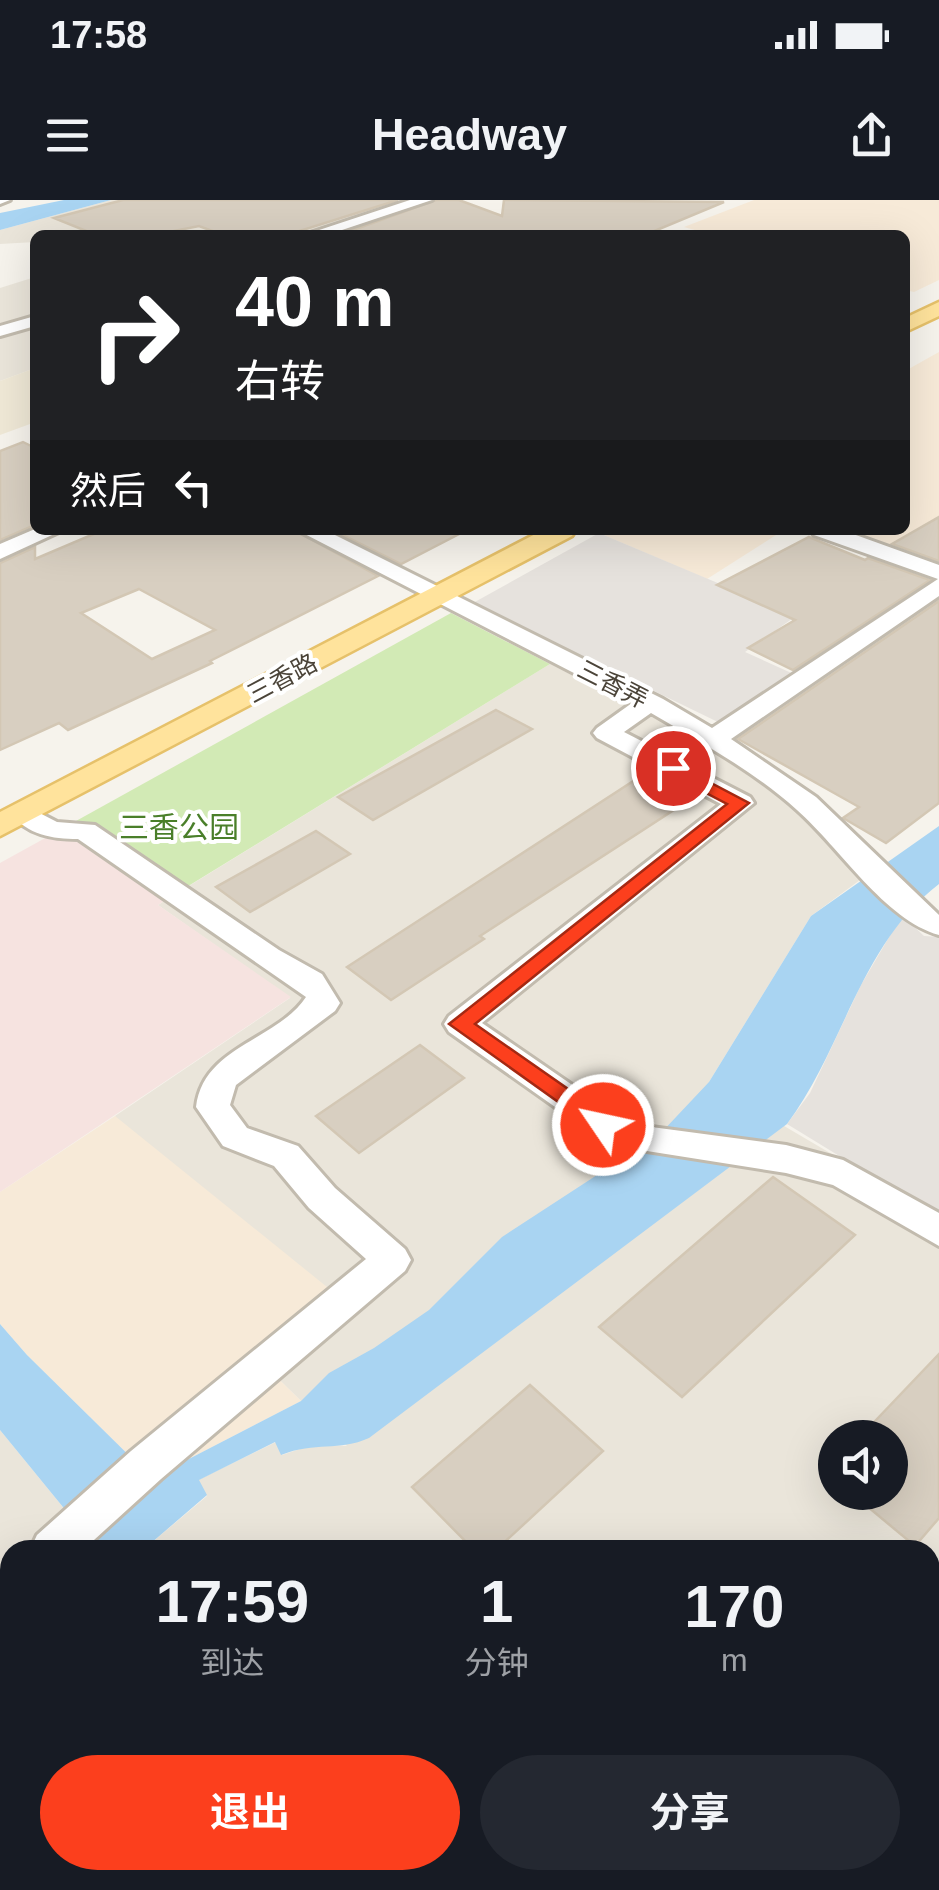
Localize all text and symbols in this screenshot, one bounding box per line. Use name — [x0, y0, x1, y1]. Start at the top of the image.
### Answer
text: 17:58 — [50, 14, 147, 56]
icon: menu — [40, 108, 95, 163]
icon: share — [844, 108, 899, 163]
text: Headway — [372, 109, 567, 160]
text: 40 m — [235, 263, 395, 341]
icon: right — [70, 270, 200, 400]
text: 右转 — [235, 356, 325, 407]
icon: left — [166, 460, 221, 515]
text: 然后 — [70, 470, 146, 512]
street label: 三香路 — [242, 648, 322, 708]
street label: 三香弄 — [573, 654, 653, 714]
pin — [631, 726, 716, 811]
icon: arrive — [646, 741, 701, 796]
park label: 三香公园 — [119, 811, 239, 844]
position arrow — [551, 1073, 655, 1177]
map controls — [818, 1420, 908, 1510]
button: sound — [818, 1420, 908, 1510]
text: 17:59 — [156, 1568, 309, 1635]
text: 1 — [480, 1568, 513, 1635]
text: 170 — [684, 1573, 784, 1640]
text: m — [721, 1642, 748, 1678]
text: 到达 — [200, 1645, 264, 1681]
text: 分钟 — [465, 1645, 529, 1681]
button: 退出 — [40, 1755, 460, 1870]
button: 分享 — [480, 1755, 900, 1870]

